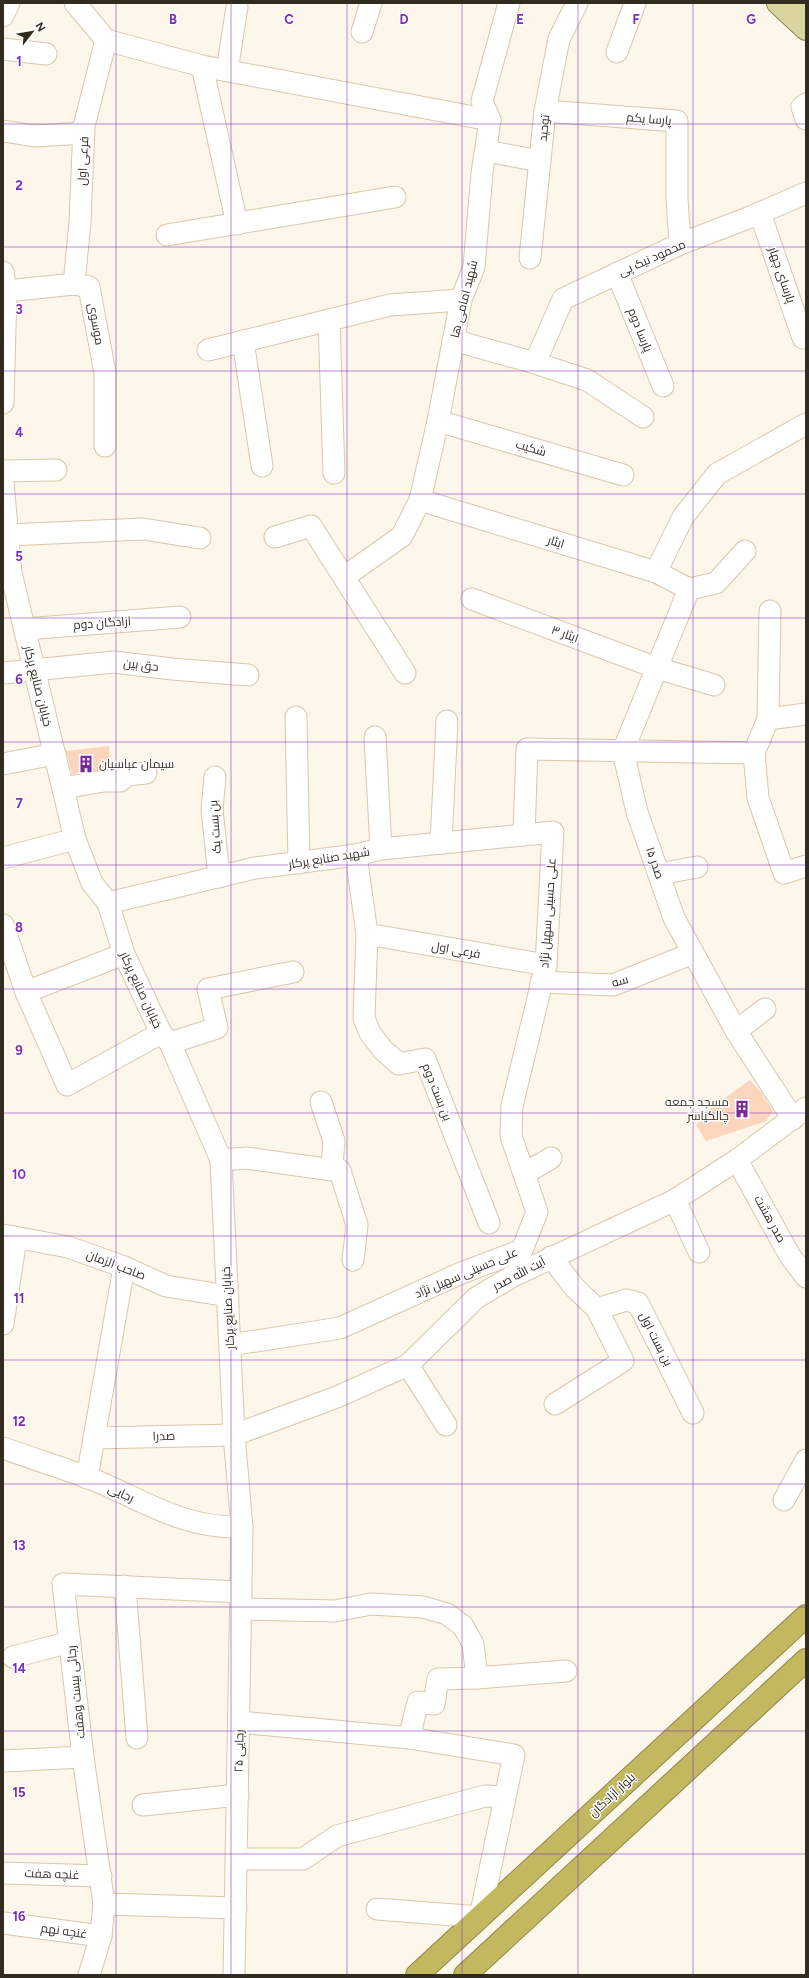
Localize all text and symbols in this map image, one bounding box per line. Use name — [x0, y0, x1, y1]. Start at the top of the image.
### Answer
north arrow — [12, 12, 52, 52]
text: B — [169, 12, 177, 27]
text: C — [284, 12, 294, 27]
text: D — [399, 12, 409, 27]
text: E — [516, 12, 524, 27]
text: F — [632, 12, 640, 27]
text: G — [746, 12, 756, 27]
text: N — [32, 20, 48, 34]
text: 1 — [16, 54, 22, 69]
street label: پارسا یکم — [626, 110, 673, 130]
street label: توحید — [536, 113, 552, 142]
street label: فرعی اول — [75, 136, 91, 186]
text: 2 — [15, 178, 23, 193]
street label: محمود نیک پی — [616, 237, 689, 281]
street label: پارسای چهار — [764, 244, 798, 306]
street label: شهید امامی ها — [448, 259, 480, 339]
text: 3 — [15, 302, 23, 317]
street label: موسوی — [85, 302, 107, 346]
street label: پارسا دوم — [623, 306, 655, 356]
text: 4 — [15, 425, 23, 440]
street label: شکیب — [514, 437, 548, 459]
street label: ایثار — [545, 533, 566, 551]
text: 5 — [15, 549, 23, 564]
street label: ازادگان دوم — [73, 614, 131, 633]
street label: ایثار ۳ — [550, 623, 580, 645]
street label: خیابان صنایع پرکار — [19, 643, 55, 728]
street label: حق بین — [123, 656, 159, 674]
text: 6 — [15, 672, 23, 687]
building icon: سیمان عباسیان — [76, 754, 96, 774]
place label: سیمان عباسیان — [99, 757, 174, 771]
text: 7 — [15, 796, 23, 811]
street label: بن بست یک — [206, 800, 224, 854]
street label: شهید صنایع پرکار — [286, 845, 371, 873]
street label: صدر ۱۵ — [643, 845, 667, 881]
street label: علی حسینی سهیل نژاد — [537, 857, 559, 969]
text: 8 — [15, 920, 23, 935]
street label: فرعی اول — [430, 939, 482, 961]
street label: خیابان صنایع پرکار — [115, 948, 165, 1031]
street label: سه — [610, 972, 630, 990]
text: 9 — [15, 1043, 23, 1058]
street label: بن بست دوم — [418, 1061, 455, 1123]
place label: مسجد جمعه چالکیاسر — [665, 1095, 729, 1125]
building icon: مسجد جمعه چالکیاسر — [732, 1099, 752, 1119]
text: 10 — [12, 1167, 26, 1182]
street label: صدر هشت — [751, 1193, 789, 1245]
street label: علی حسینی سهیل نژاد — [412, 1245, 520, 1301]
street label: صاحب الزمان — [84, 1247, 148, 1283]
street label: آیت الله صدر — [489, 1253, 548, 1294]
street label: خیابان صنایع پرکار — [219, 1266, 239, 1351]
text: 11 — [14, 1291, 24, 1306]
street label: بن بست اول — [636, 1310, 676, 1368]
text: 12 — [12, 1414, 26, 1429]
street label: صدرا — [152, 1429, 176, 1443]
street label: رجایی — [106, 1481, 136, 1505]
text: 13 — [13, 1538, 25, 1553]
street label: رجائی بیست وهفت — [64, 1645, 88, 1739]
text: 14 — [12, 1661, 26, 1676]
street label: رجایی ۲۵ — [232, 1729, 246, 1773]
street label: بلوار آزادگان — [586, 1770, 638, 1820]
text: 15 — [12, 1785, 26, 1800]
street label: غنچه هفت — [24, 1866, 80, 1884]
text: 16 — [12, 1909, 26, 1924]
street label: غنچه نهم — [40, 1921, 88, 1943]

